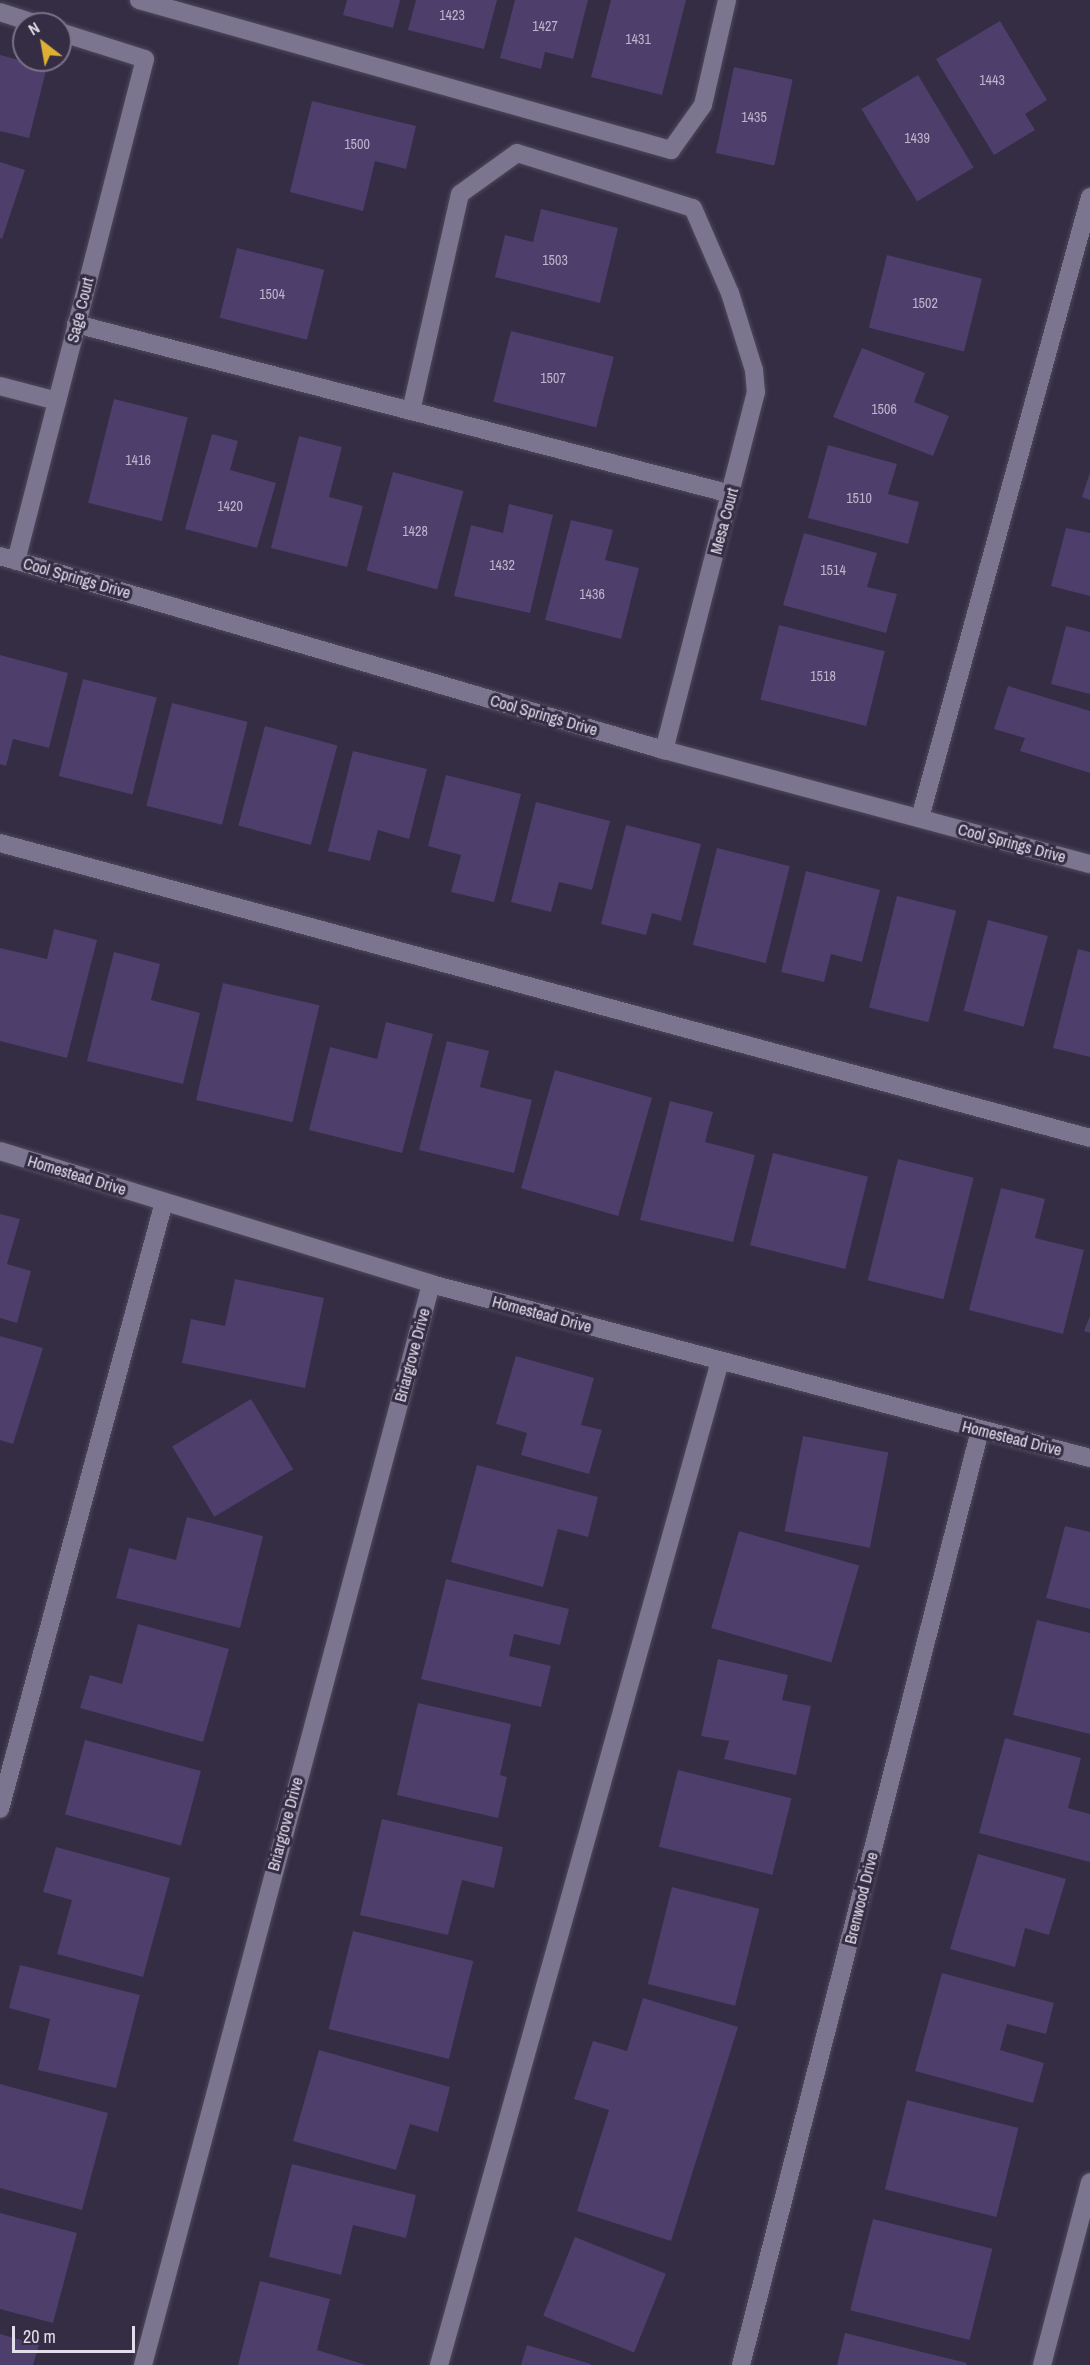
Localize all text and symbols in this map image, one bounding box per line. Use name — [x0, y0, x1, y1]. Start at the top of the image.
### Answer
house number: 1423 — [439, 7, 465, 23]
north arrow — [12, 12, 72, 72]
text: N — [24, 16, 43, 40]
house number: 1427 — [532, 18, 558, 34]
house number: 1431 — [625, 31, 651, 47]
house number: 1443 — [979, 72, 1005, 88]
house number: 1435 — [741, 109, 767, 125]
house number: 1439 — [904, 130, 930, 146]
house number: 1500 — [344, 136, 370, 152]
house number: 1503 — [542, 252, 568, 268]
street label: Sage Court — [63, 275, 97, 345]
house number: 1504 — [259, 286, 285, 302]
house number: 1502 — [912, 295, 938, 311]
house number: 1507 — [540, 370, 566, 386]
house number: 1506 — [871, 401, 897, 417]
house number: 1416 — [125, 452, 151, 468]
street label: Mesa Court — [706, 486, 742, 556]
house number: 1510 — [846, 490, 872, 506]
house number: 1420 — [217, 498, 243, 514]
house number: 1428 — [402, 523, 428, 539]
street label: Cool Springs Drive — [21, 553, 133, 603]
house number: 1432 — [489, 557, 515, 573]
house number: 1514 — [820, 562, 846, 578]
house number: 1436 — [579, 586, 605, 602]
house number: 1518 — [810, 668, 836, 684]
street label: Cool Springs Drive — [488, 690, 600, 740]
street label: Cool Springs Drive — [956, 819, 1068, 867]
street label: Homestead Drive — [25, 1151, 129, 1199]
street label: Homestead Drive — [490, 1292, 594, 1336]
street label: Briargrove Drive — [390, 1306, 434, 1404]
street label: Homestead Drive — [960, 1416, 1064, 1460]
street label: Briargrove Drive — [263, 1775, 307, 1873]
street label: Brenwood Drive — [840, 1850, 882, 1946]
scale bar — [15, 2314, 138, 2352]
text: 20 m — [23, 2324, 56, 2349]

